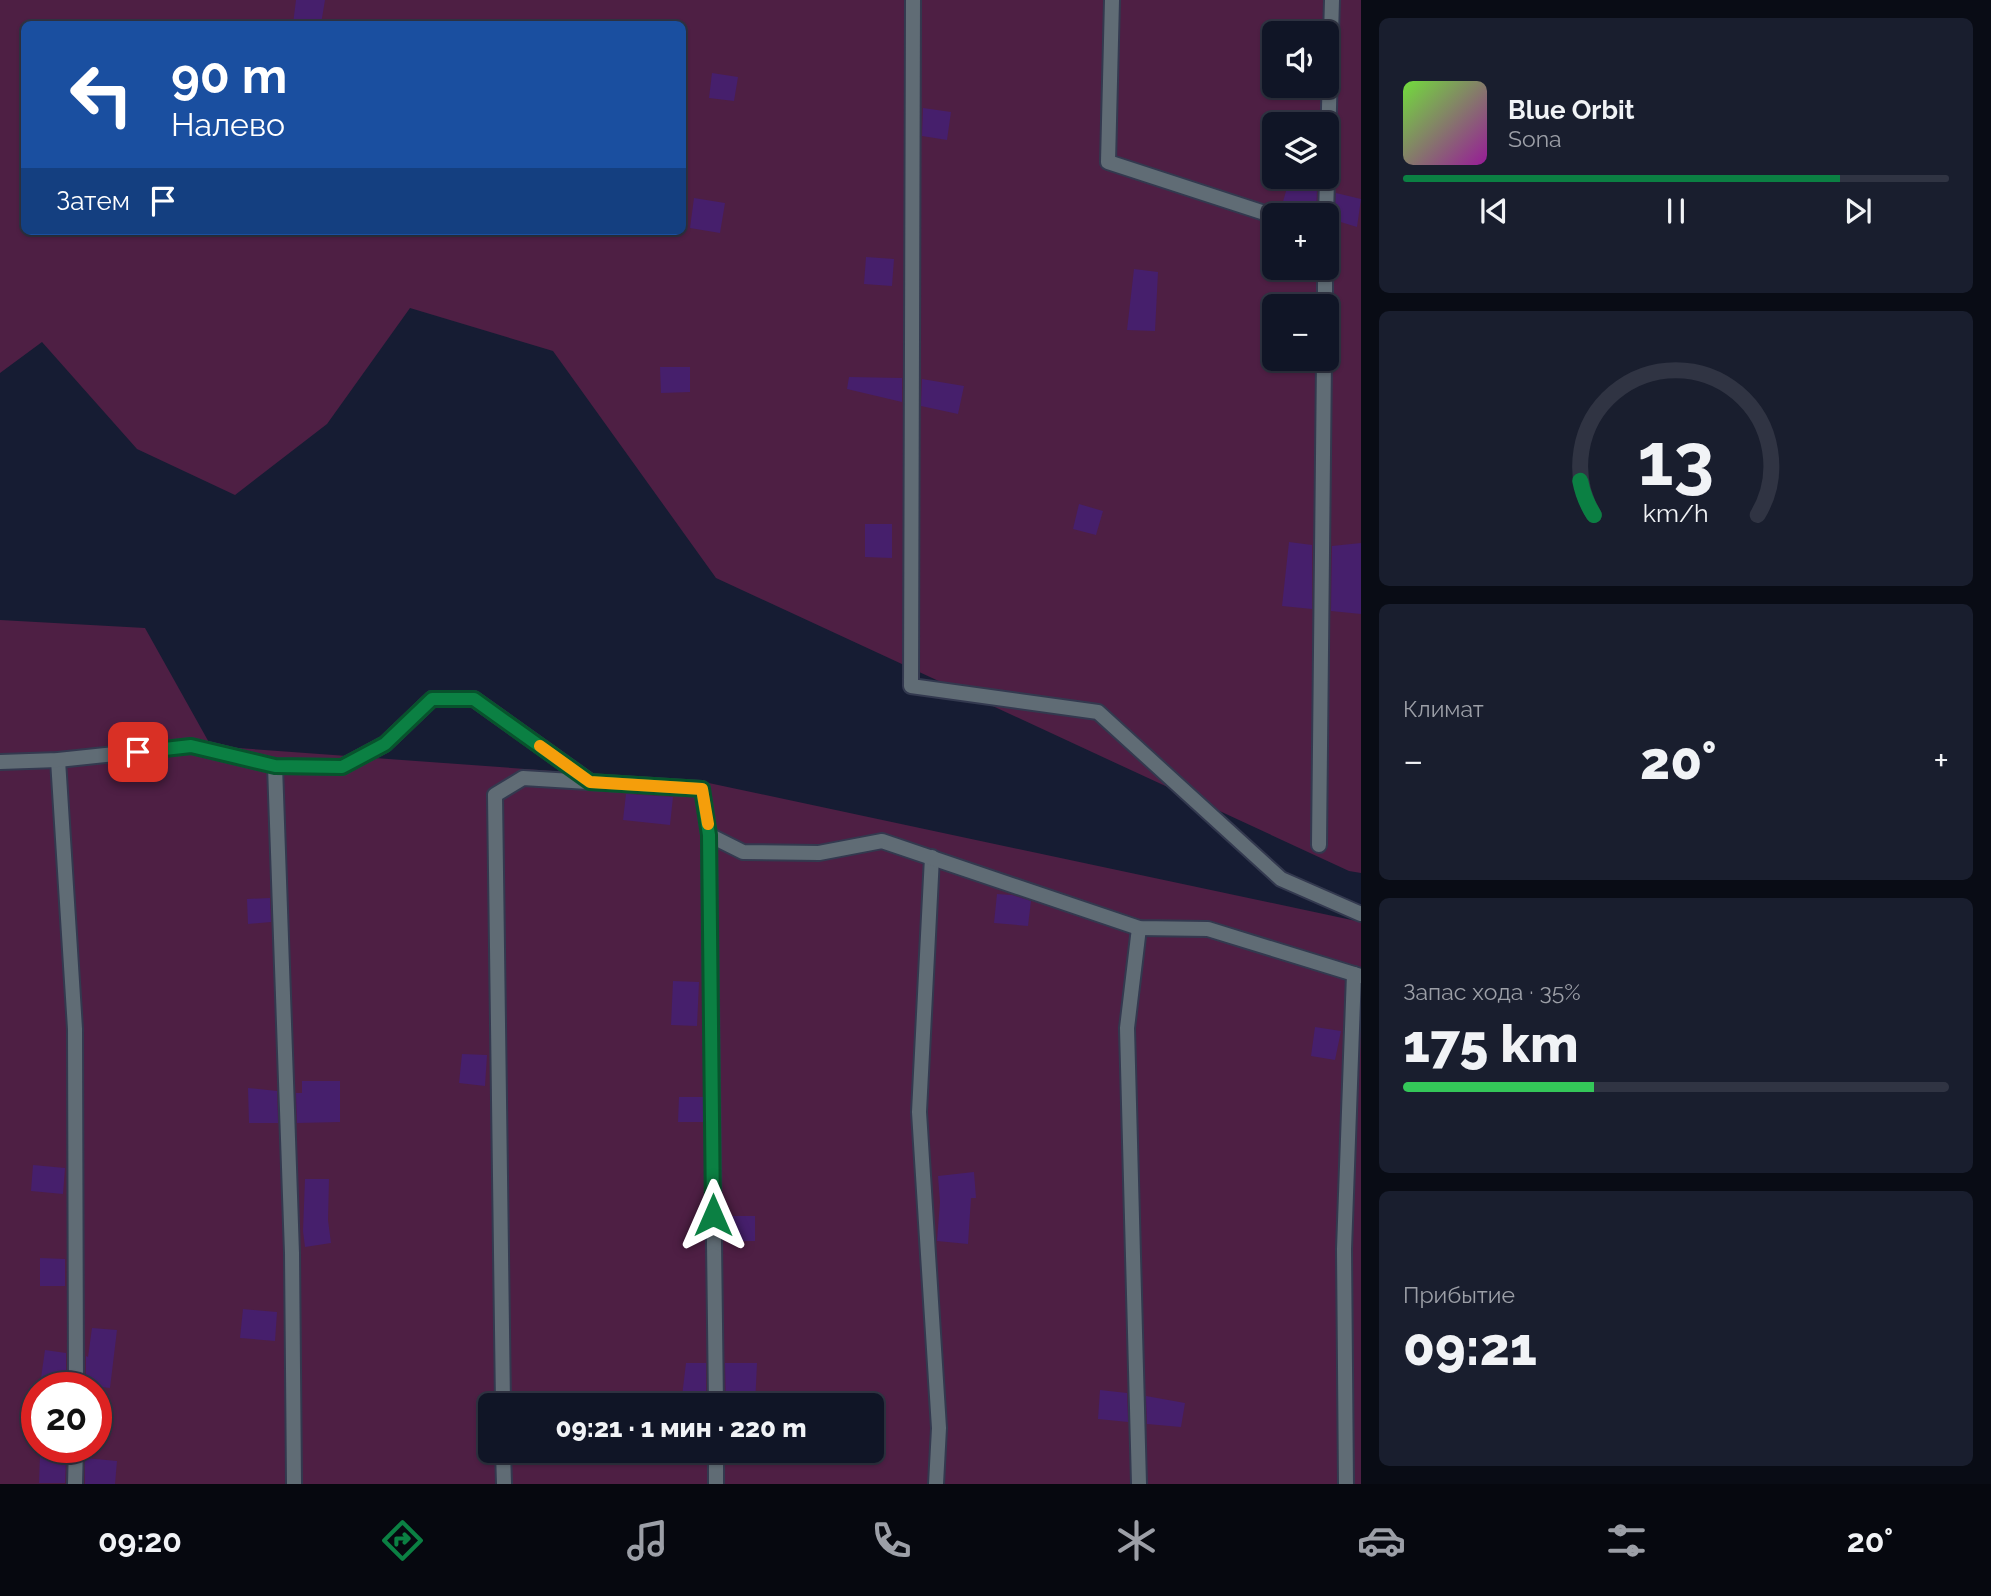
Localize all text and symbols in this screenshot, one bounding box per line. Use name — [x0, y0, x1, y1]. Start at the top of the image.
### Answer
map controls — [1262, 21, 1339, 371]
button: sound — [1262, 21, 1339, 98]
text: 90 m — [171, 47, 287, 104]
icon: left — [56, 49, 147, 140]
text: Blue Orbit — [1508, 95, 1635, 125]
text: Налево — [171, 106, 285, 143]
button: layers — [1262, 112, 1339, 189]
text: Sona — [1508, 125, 1562, 152]
icon: arrive — [144, 182, 182, 220]
text: Затем — [56, 186, 130, 216]
icon: previous — [1475, 192, 1513, 230]
icon: pause — [1657, 192, 1695, 230]
icon: next — [1839, 192, 1877, 230]
button: + — [1262, 203, 1339, 280]
button: − — [1262, 294, 1339, 371]
text: 13 — [1638, 417, 1714, 502]
text: km/h — [1643, 498, 1709, 528]
text: Климат — [1403, 695, 1484, 722]
pin — [108, 722, 168, 782]
text: 20° — [1640, 730, 1717, 791]
icon: arrive — [119, 733, 157, 771]
text: − — [1403, 738, 1423, 783]
text: + — [1933, 738, 1949, 783]
text: Запас хода · 35% — [1403, 978, 1581, 1005]
text: 175 km — [1403, 1013, 1579, 1074]
position arrow — [676, 1178, 750, 1252]
text: Прибытие — [1403, 1281, 1515, 1308]
text: 09:21 — [1403, 1316, 1537, 1377]
speed limit sign: 20 — [21, 1372, 112, 1463]
text: 09:21 · 1 мин · 220 m — [556, 1413, 806, 1443]
icon: directions — [378, 1516, 427, 1565]
icon: music — [623, 1516, 672, 1565]
icon: phone — [867, 1516, 916, 1565]
icon: climate — [1112, 1516, 1161, 1565]
icon: car — [1357, 1516, 1406, 1565]
icon: filters — [1602, 1516, 1651, 1565]
text: 09:20 — [98, 1522, 182, 1559]
text: 20° — [1847, 1522, 1893, 1559]

